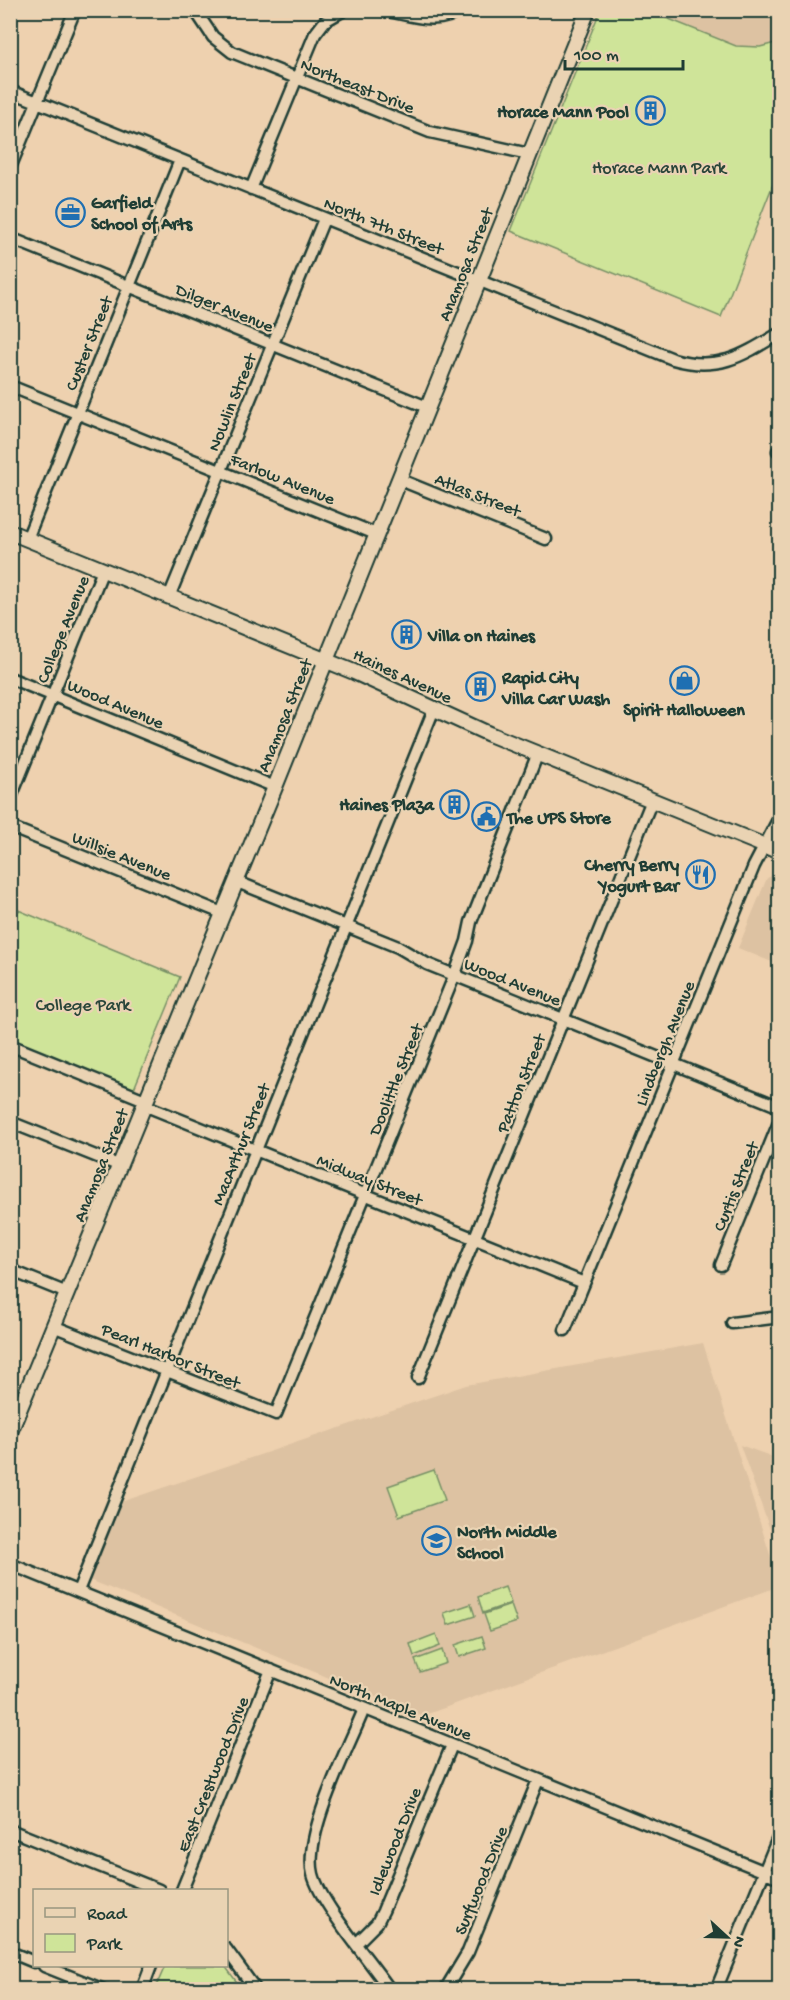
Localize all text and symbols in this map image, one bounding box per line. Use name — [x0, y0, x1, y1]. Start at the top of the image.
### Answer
scale bar — [565, 33, 684, 71]
text: 100 m — [573, 46, 619, 67]
street label: Northeast Drive — [297, 55, 418, 120]
building icon: Horace Mann Pool — [634, 95, 666, 127]
place label: Horace Mann Pool — [497, 103, 629, 124]
park label: Horace Mann Park — [592, 159, 728, 180]
place label: Garfield School of Arts — [91, 194, 194, 236]
street label: North 7th Street — [320, 194, 448, 262]
office icon: Garfield School of Arts — [54, 196, 86, 228]
street label: Anamosa Street — [435, 204, 500, 325]
street label: Dilger Avenue — [171, 280, 277, 339]
street label: Custer Street — [62, 292, 119, 394]
street label: Nowlin Street — [204, 349, 263, 455]
street label: Farlow Avenue — [226, 449, 338, 511]
street label: Atlas Street — [431, 470, 525, 524]
street label: College Avenue — [33, 572, 96, 687]
building icon: Villa on Haines — [391, 619, 423, 651]
place label: Villa on Haines — [427, 627, 536, 648]
street label: Haines Avenue — [349, 645, 456, 710]
street label: Anamosa Street — [254, 655, 319, 776]
shop icon: Spirit Halloween — [668, 664, 700, 696]
place label: Rapid City Villa Car Wash — [501, 669, 610, 711]
building icon: Rapid City Villa Car Wash — [465, 671, 497, 703]
street label: Wood Avenue — [64, 676, 167, 735]
place label: Spirit Halloween — [623, 701, 745, 722]
building icon: Haines Plaza — [439, 788, 471, 820]
place label: Haines Plaza — [339, 796, 435, 817]
public building icon: The UPS Store — [470, 801, 502, 833]
place label: The UPS Store — [505, 809, 611, 830]
street label: Willsie Avenue — [68, 828, 174, 887]
place label: Cherry Berry Yogurt Bar — [583, 856, 682, 898]
restaurant icon: Cherry Berry Yogurt Bar — [684, 858, 716, 890]
street label: Wood Avenue — [460, 954, 564, 1013]
street label: Lindbergh Avenue — [632, 978, 701, 1110]
park label: College Park — [36, 996, 132, 1017]
street label: Doolittle Street — [365, 1020, 430, 1140]
street label: Patton Street — [493, 1030, 552, 1137]
street label: MacArthur Street — [208, 1079, 277, 1209]
street label: Anamosa Street — [70, 1105, 135, 1226]
street label: Curtis Street — [710, 1138, 765, 1235]
street label: Midway Street — [313, 1151, 426, 1213]
street label: Pearl Harbor Street — [97, 1319, 244, 1395]
place label: North Middle School — [457, 1523, 557, 1565]
school or university icon: North Middle School — [420, 1525, 452, 1557]
street label: North Maple Avenue — [326, 1670, 475, 1747]
street label: East Crestwood Drive — [174, 1694, 255, 1856]
street label: Idlewood Drive — [365, 1784, 428, 1899]
street label: Surfwood Drive — [451, 1823, 514, 1938]
legend — [33, 1889, 228, 1967]
text: Road — [87, 1905, 128, 1926]
north arrow — [697, 1907, 757, 1967]
text: N — [727, 1933, 748, 1950]
text: Park — [86, 1935, 123, 1956]

